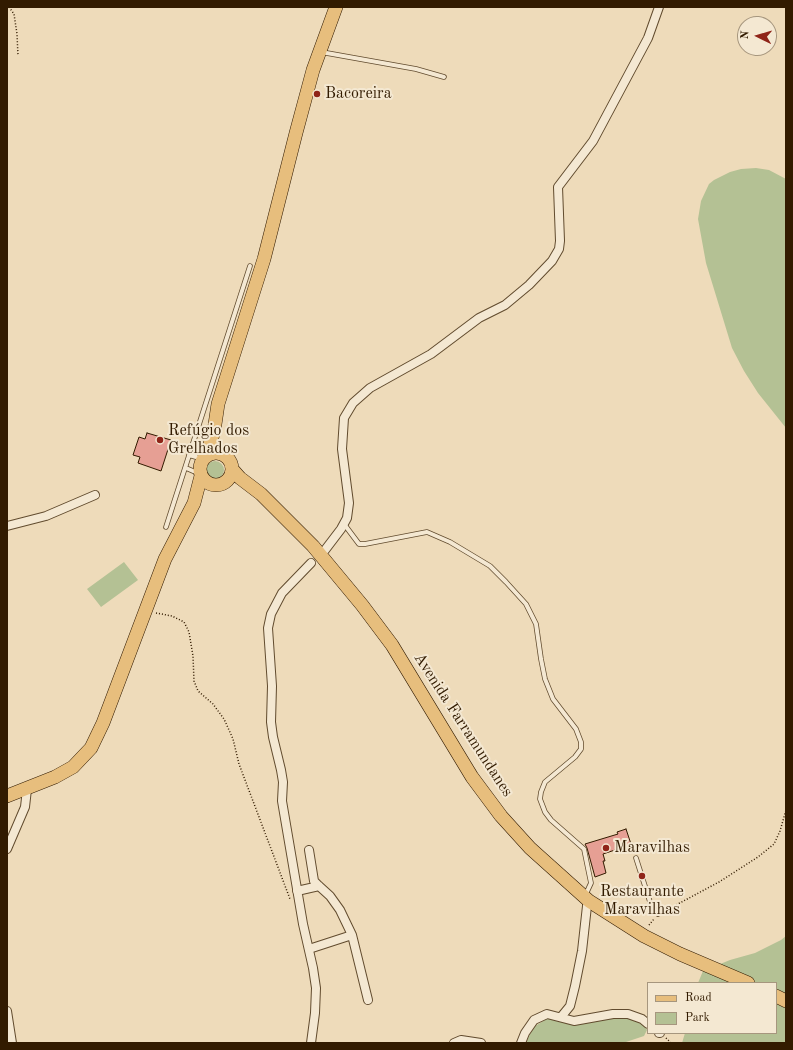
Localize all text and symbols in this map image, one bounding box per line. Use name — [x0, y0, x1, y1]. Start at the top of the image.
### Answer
north arrow — [737, 16, 777, 56]
text: N — [740, 30, 751, 40]
place label: Bacoreira — [325, 84, 392, 104]
marker: Bacoreira — [312, 89, 322, 99]
place label: Refúgio dos Grelhados — [168, 421, 249, 459]
marker: Refúgio dos Grelhados — [155, 435, 165, 445]
street label: Avenida Farramundanes — [409, 649, 517, 801]
place label: Maravilhas — [614, 838, 690, 858]
marker: Maravilhas — [601, 843, 611, 853]
marker: Restaurante Maravilhas — [637, 871, 647, 881]
place label: Restaurante Maravilhas — [600, 882, 684, 920]
legend — [647, 982, 777, 1034]
text: Road — [685, 992, 712, 1004]
text: Park — [685, 1012, 710, 1024]

